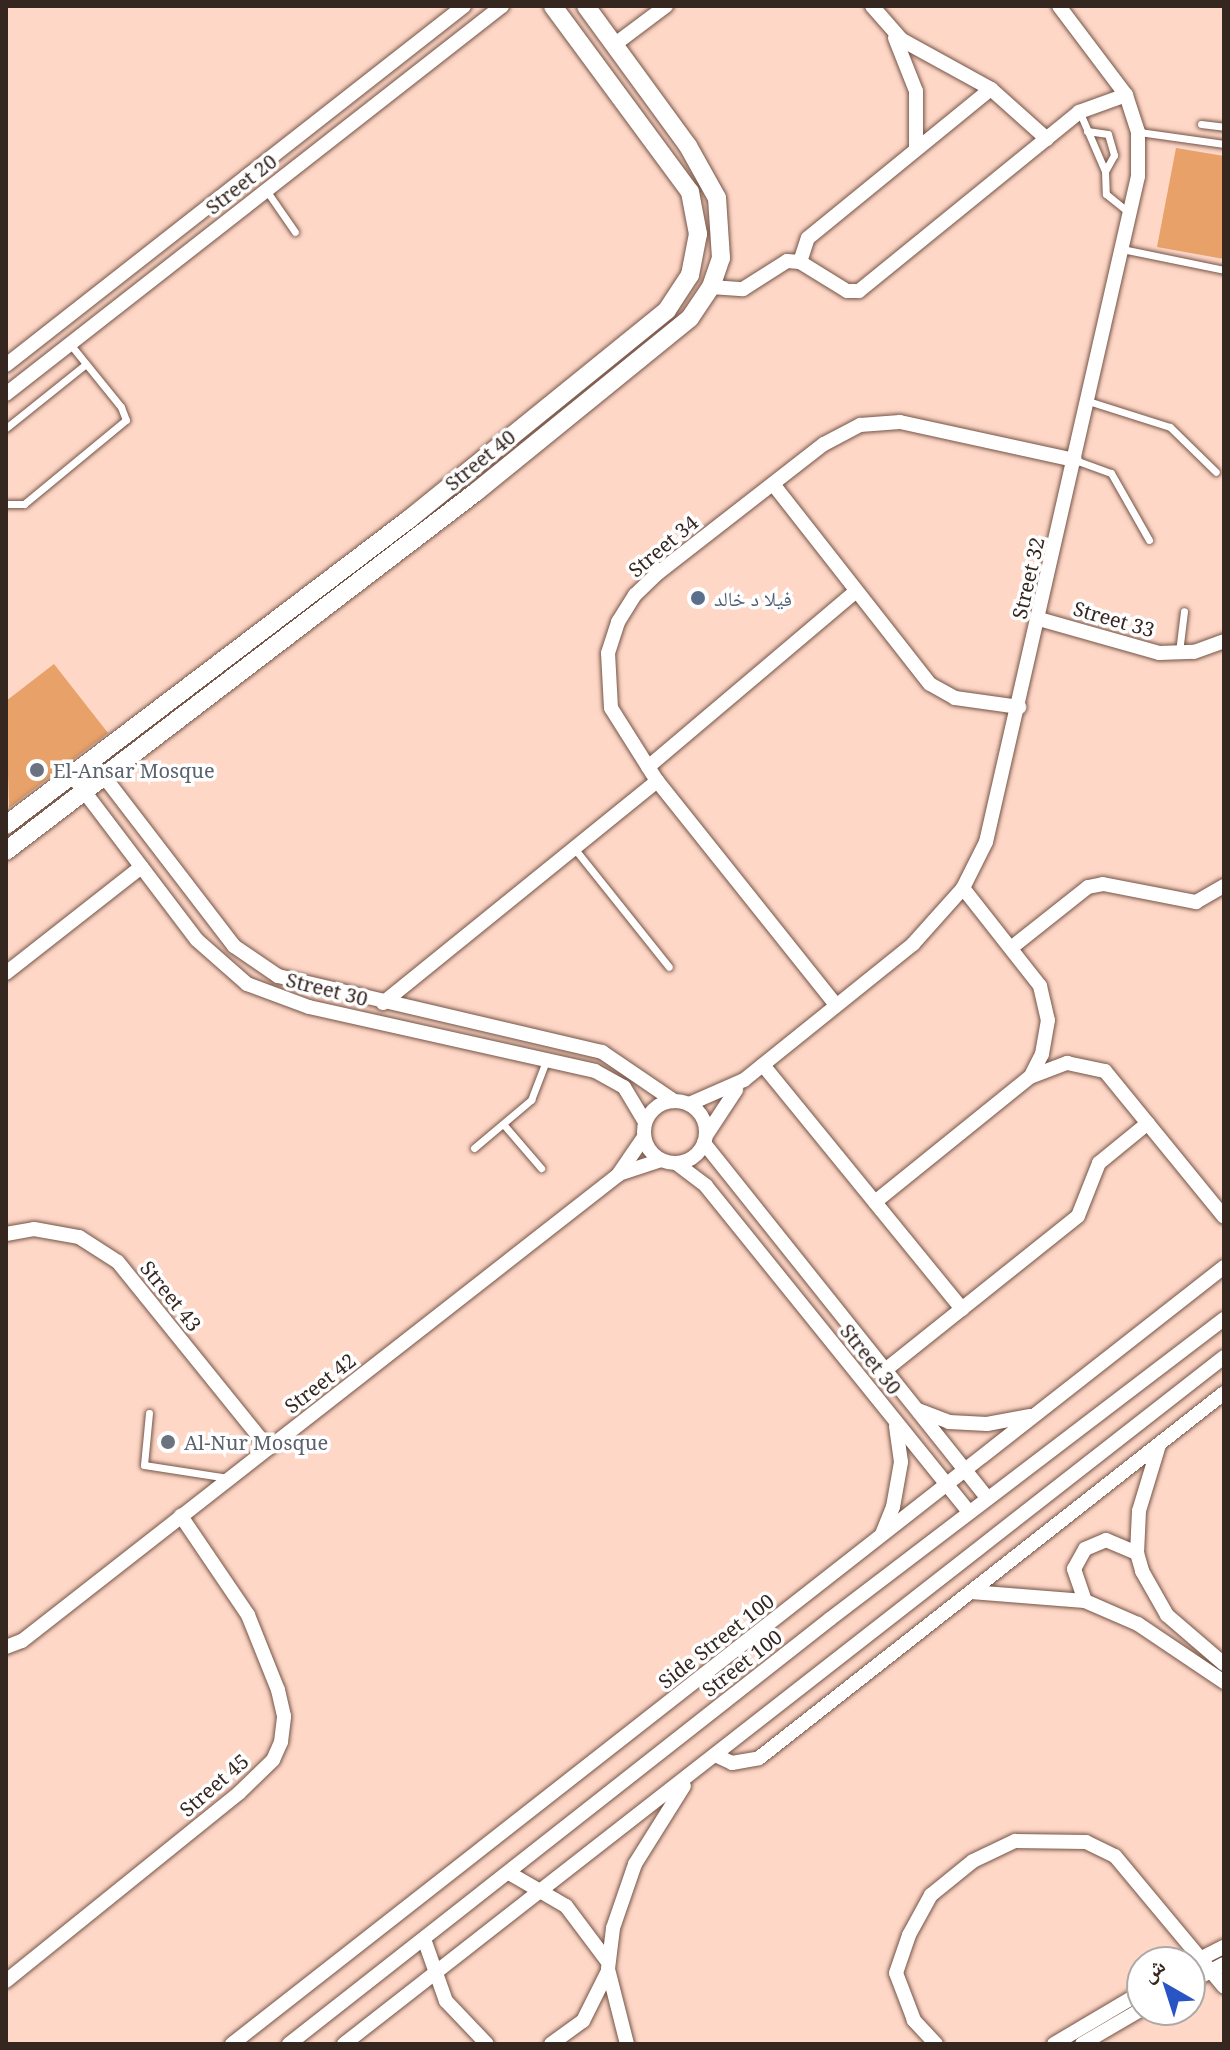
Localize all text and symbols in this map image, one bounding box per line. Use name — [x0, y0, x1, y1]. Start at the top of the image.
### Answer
street label: Street 20 — [201, 149, 281, 219]
street label: Street 40 — [440, 424, 520, 496]
street label: Street 34 — [623, 510, 703, 582]
street label: Street 32 — [1007, 535, 1049, 621]
place label: فيلا د خالد — [714, 586, 792, 610]
marker: فيلا د خالد — [689, 589, 707, 607]
street label: Street 33 — [1071, 596, 1157, 642]
place label: El-Ansar Mosque — [53, 758, 215, 782]
marker: El-Ansar Mosque — [28, 761, 46, 779]
street label: Street 30 — [284, 967, 370, 1011]
street label: Street 43 — [135, 1256, 207, 1336]
street label: Street 30 — [835, 1319, 907, 1399]
street label: Street 42 — [280, 1348, 360, 1418]
place label: Al-Nur Mosque — [184, 1430, 328, 1454]
marker: Al-Nur Mosque — [159, 1433, 177, 1451]
street label: Side Street 100 — [653, 1588, 779, 1694]
street label: Street 100 — [697, 1624, 787, 1702]
street label: Street 45 — [175, 1749, 253, 1821]
north arrow — [1126, 1946, 1206, 2026]
text: ش — [1134, 1950, 1171, 1988]

